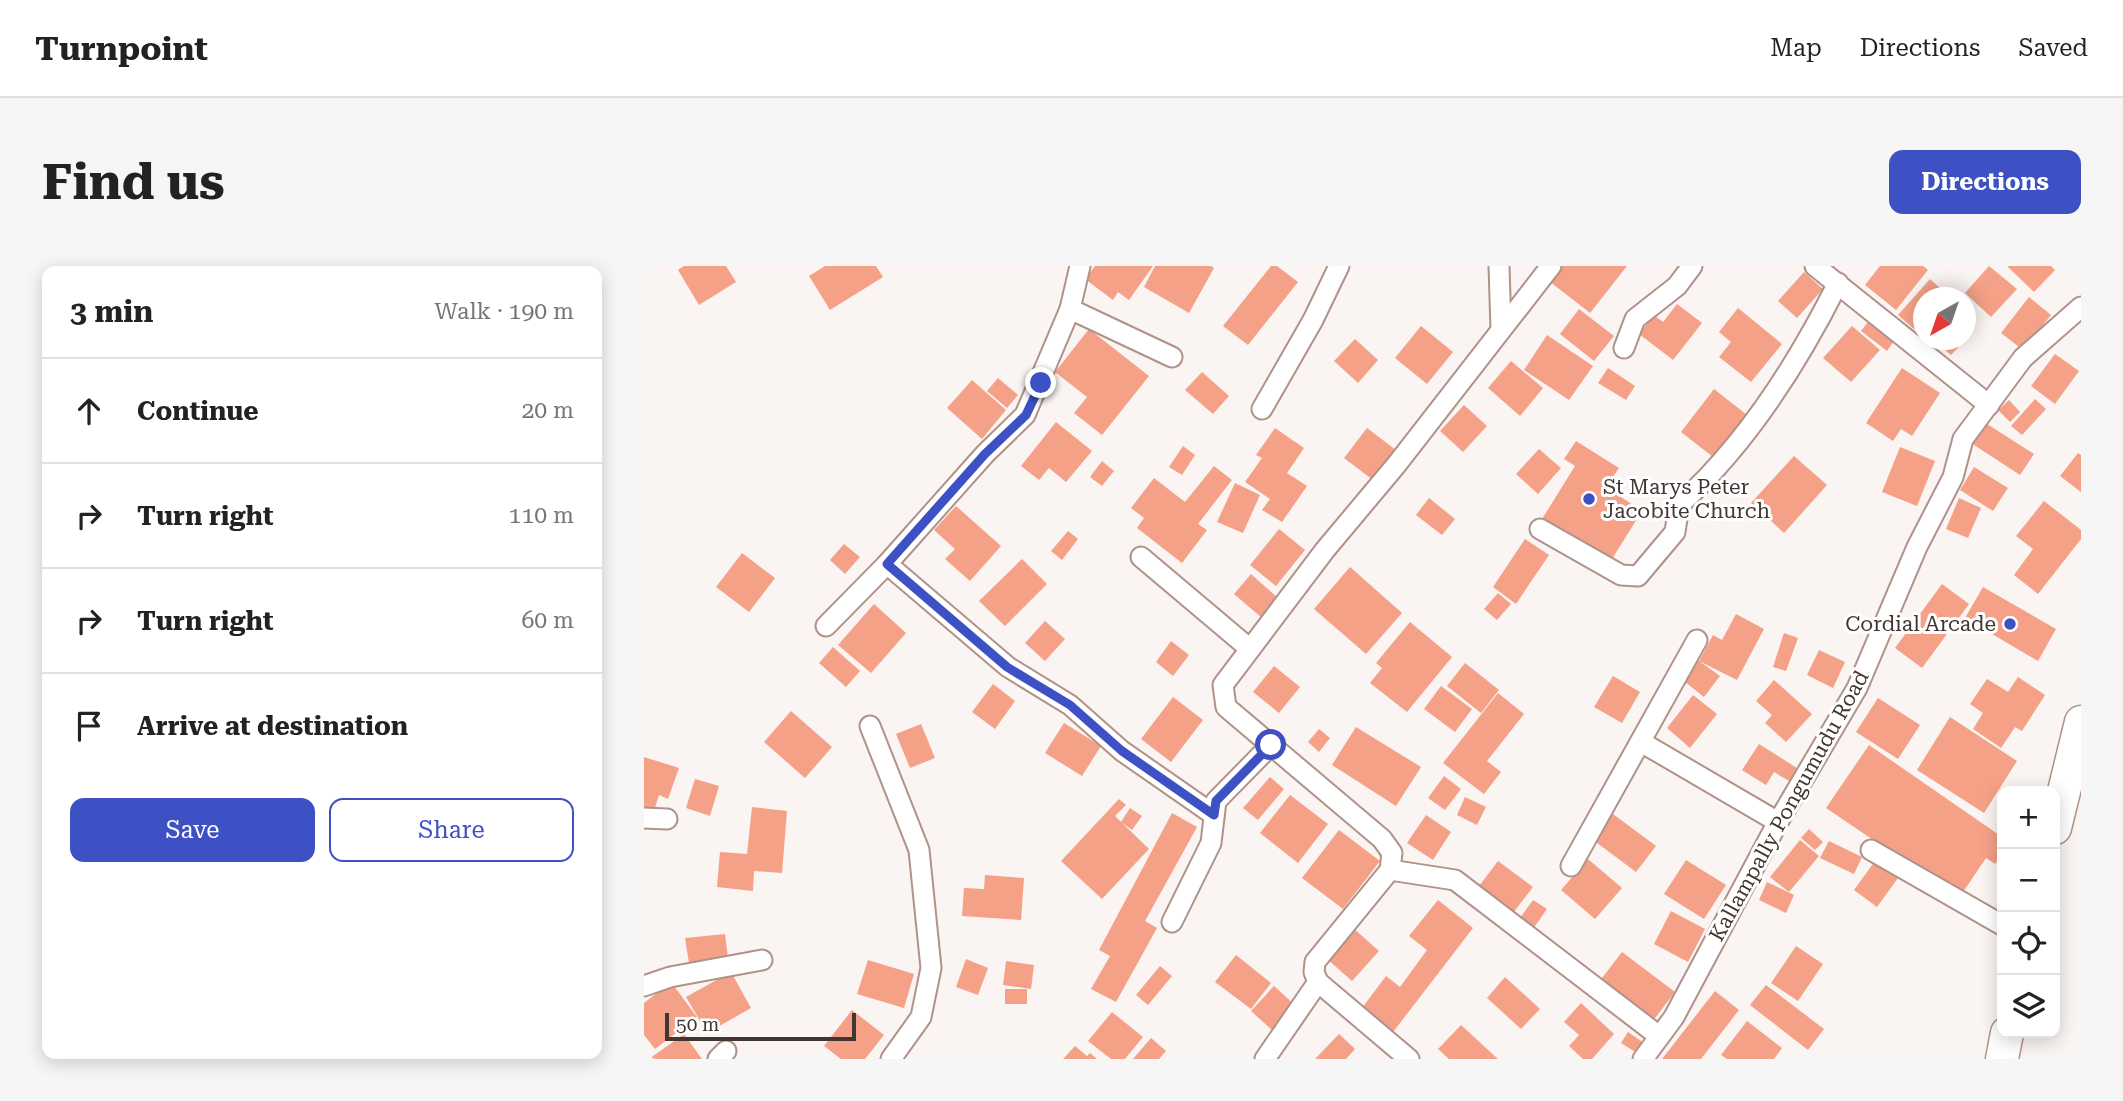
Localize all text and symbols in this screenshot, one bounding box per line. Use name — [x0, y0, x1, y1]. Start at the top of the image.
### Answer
text: Turnpoint — [35, 29, 208, 68]
text: Map — [1770, 34, 1822, 62]
text: Directions — [1860, 34, 1980, 62]
text: Saved — [2018, 34, 2088, 62]
button: Directions — [1889, 150, 2081, 214]
text: Find us — [42, 154, 225, 211]
north arrow — [1913, 287, 1976, 350]
text: 3 min — [70, 294, 153, 329]
text: Walk · 190 m — [435, 298, 574, 325]
route end — [1025, 367, 1056, 398]
icon: ahead — [70, 392, 108, 430]
text: Continue — [137, 396, 259, 426]
text: 20 m — [521, 397, 574, 424]
place label: St Marys Peter Jacobite Church — [1603, 475, 1771, 523]
marker: St Marys Peter Jacobite Church — [1581, 491, 1597, 507]
icon: right — [70, 497, 108, 535]
text: Turn right — [137, 501, 273, 531]
text: 110 m — [509, 502, 574, 529]
icon: right — [70, 602, 108, 640]
text: Turn right — [137, 606, 273, 636]
text: 60 m — [521, 607, 574, 634]
place label: Cordial Arcade — [1845, 612, 1996, 636]
marker: Cordial Arcade — [2002, 616, 2018, 632]
street label: Kallampally Pongumudu Road — [1704, 666, 1874, 945]
icon: arrive — [70, 707, 108, 745]
text: Arrive at destination — [137, 711, 408, 741]
route start — [1255, 729, 1286, 760]
map controls — [1997, 786, 2060, 1038]
button: + — [1997, 786, 2060, 849]
button: Save — [70, 798, 315, 862]
button: Share — [329, 798, 574, 862]
button: − — [1997, 849, 2060, 912]
button: locate — [1997, 912, 2060, 975]
button: layers — [1997, 975, 2060, 1038]
scale bar — [665, 1010, 856, 1042]
text: 50 m — [676, 1013, 719, 1036]

